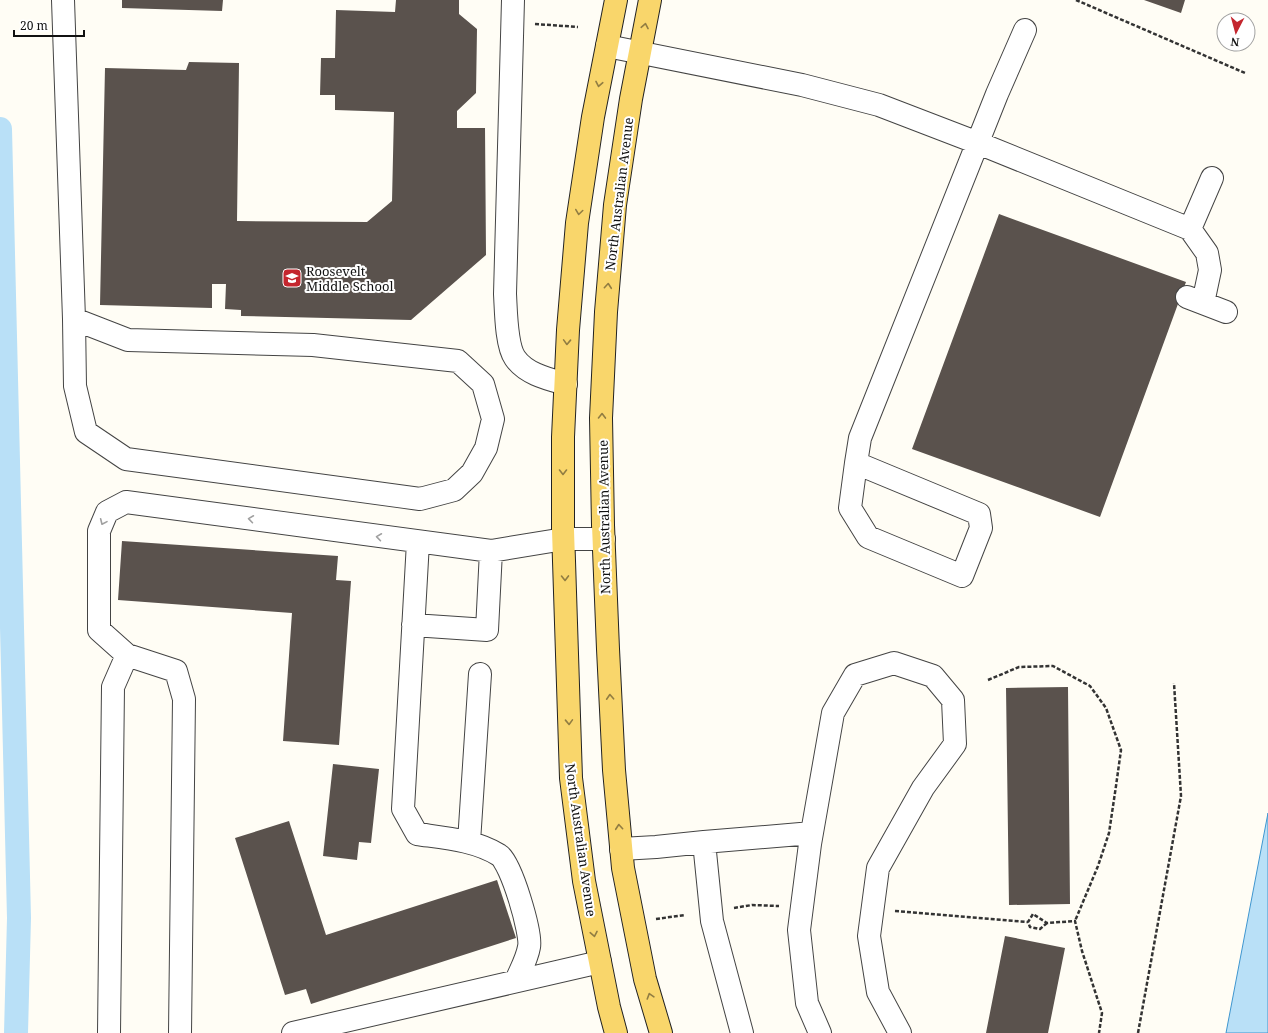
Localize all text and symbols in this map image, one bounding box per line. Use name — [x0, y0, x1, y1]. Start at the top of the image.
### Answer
scale bar — [14, 12, 84, 38]
north arrow — [1216, 12, 1256, 52]
text: 20 m — [20, 17, 48, 34]
one-way arrow — [640, 23, 648, 29]
text: N — [1229, 34, 1240, 50]
one-way arrow — [595, 81, 604, 87]
street label: North Australian Avenue — [601, 116, 637, 272]
one-way arrow — [575, 209, 584, 216]
place label: Roosevelt Middle School — [306, 262, 393, 295]
school or university icon: Roosevelt Middle School — [281, 267, 303, 289]
one-way arrow — [603, 283, 612, 289]
one-way arrow — [563, 339, 572, 345]
one-way arrow — [598, 413, 606, 419]
street label: North Australian Avenue — [594, 440, 614, 594]
one-way arrow — [559, 469, 567, 475]
one-way arrow — [248, 515, 254, 524]
one-way arrow — [100, 517, 108, 525]
one-way arrow — [376, 533, 382, 542]
one-way arrow — [561, 575, 569, 581]
one-way arrow — [606, 694, 615, 700]
one-way arrow — [564, 719, 573, 725]
street label: North Australian Avenue — [561, 762, 601, 918]
one-way arrow — [615, 824, 624, 830]
one-way arrow — [590, 931, 598, 937]
one-way arrow — [646, 992, 655, 999]

